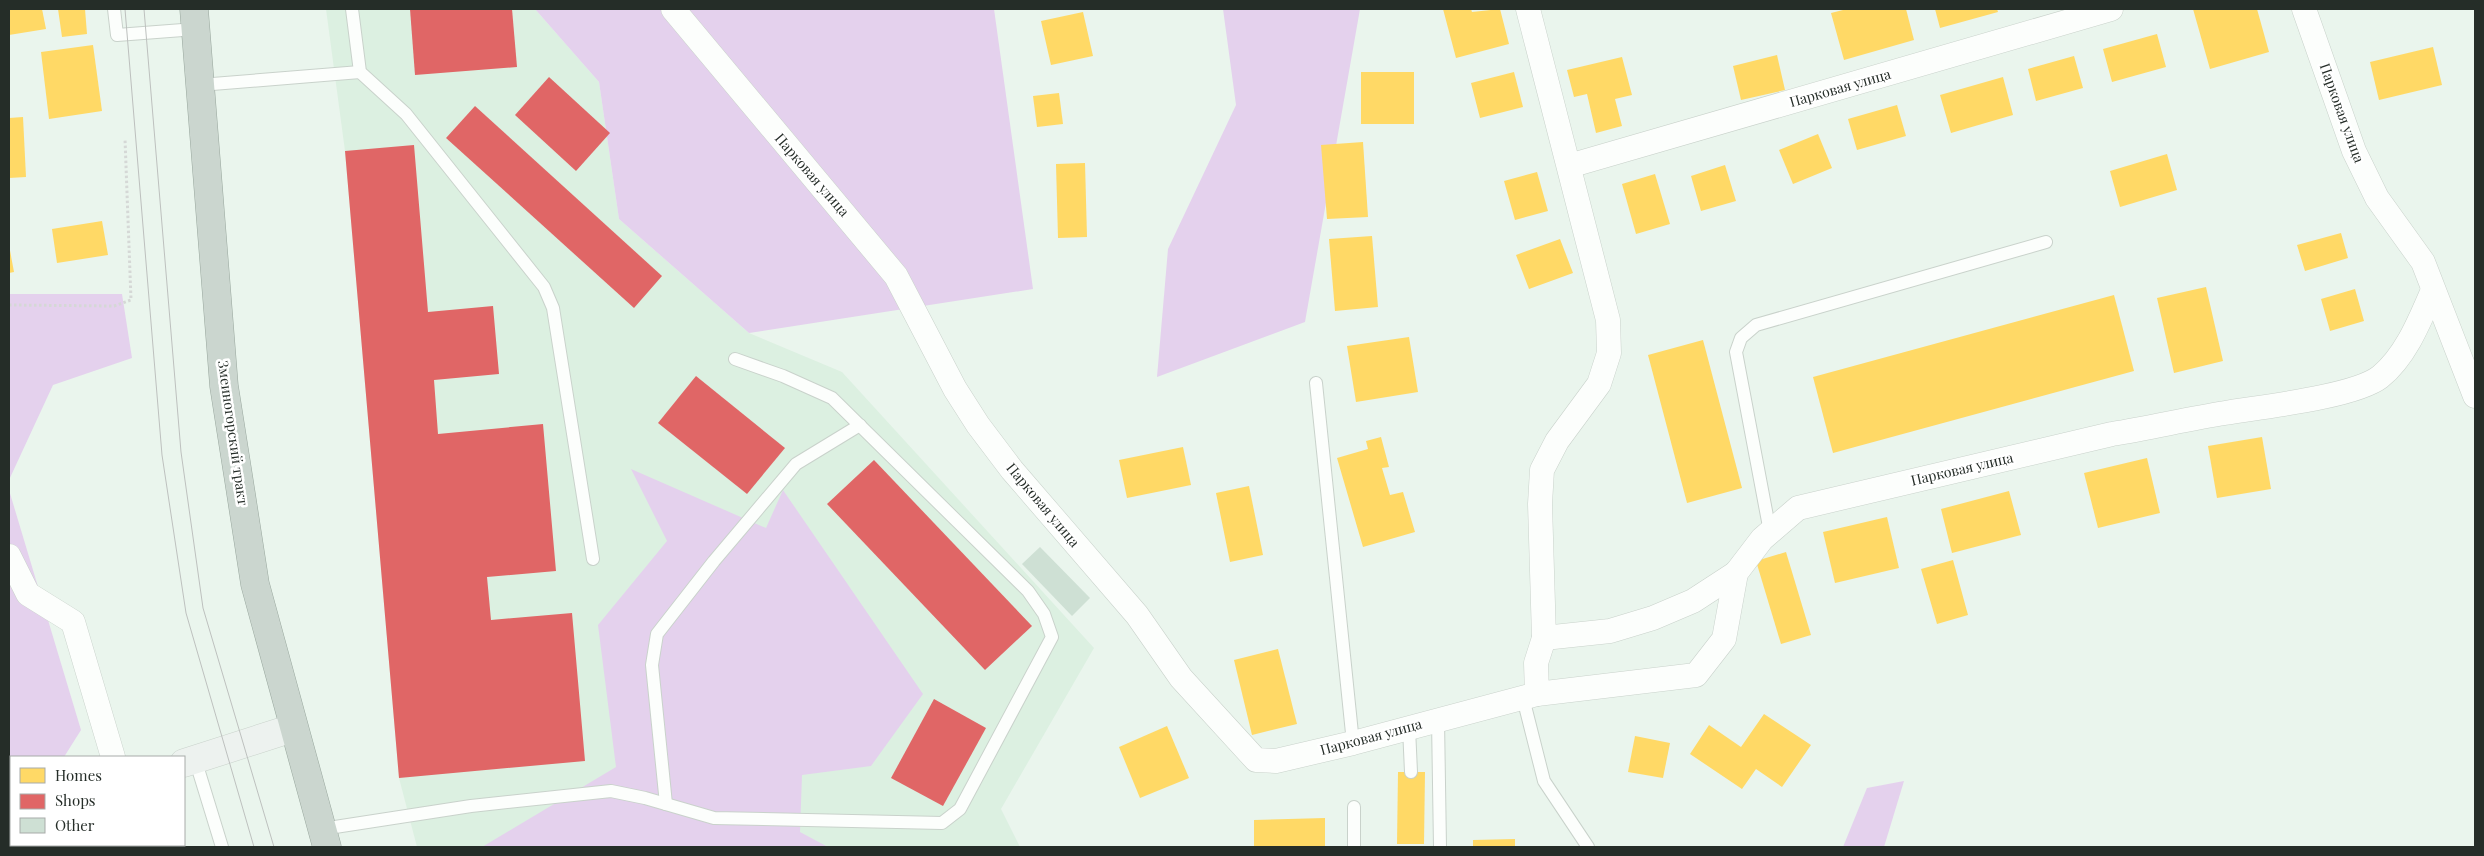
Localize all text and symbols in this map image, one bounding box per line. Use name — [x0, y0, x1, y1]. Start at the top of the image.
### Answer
street label: Парковая улица — [2316, 60, 2369, 165]
street label: Парковая улица — [1787, 64, 1893, 111]
street label: Парковая улица — [771, 129, 854, 220]
street label: Змеиногорский тракт — [214, 359, 253, 507]
street label: Парковая улица — [1909, 447, 2015, 490]
street label: Парковая улица — [1003, 459, 1084, 551]
street label: Парковая улица — [1318, 714, 1424, 759]
legend — [10, 756, 185, 846]
text: Homes — [55, 765, 102, 785]
text: Shops — [55, 790, 96, 810]
text: Other — [55, 815, 95, 835]

